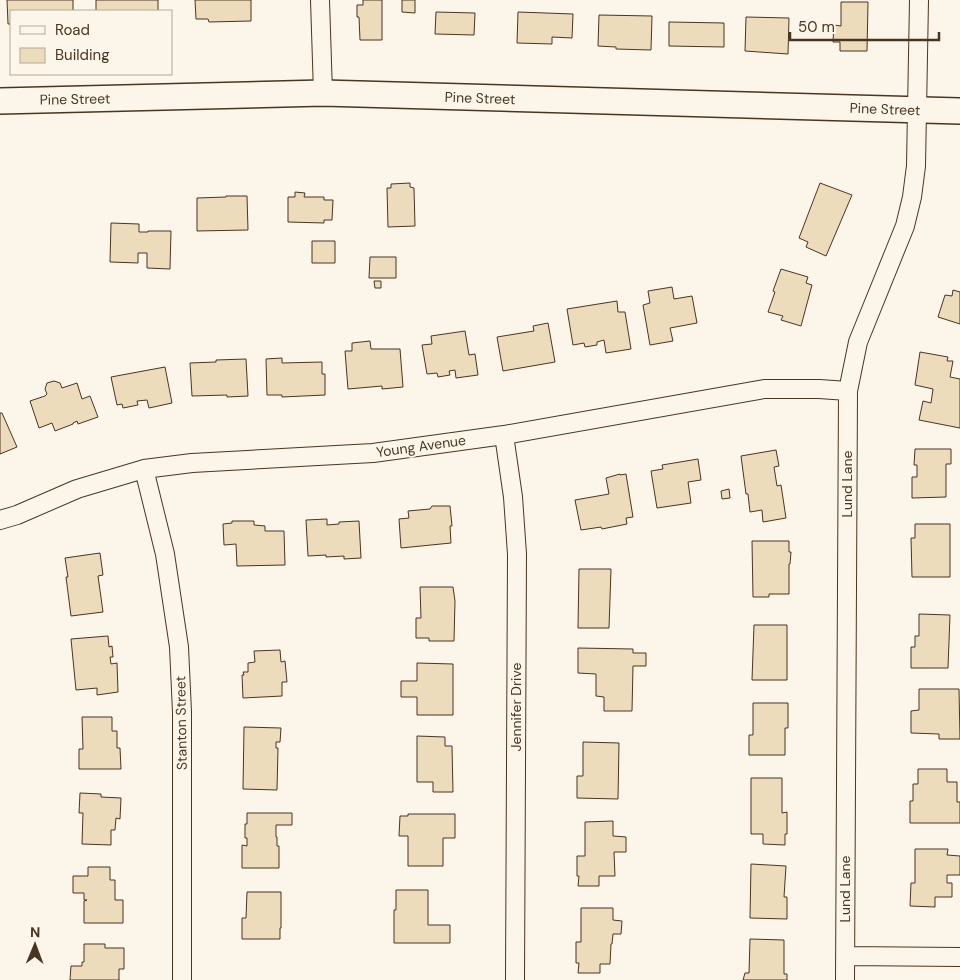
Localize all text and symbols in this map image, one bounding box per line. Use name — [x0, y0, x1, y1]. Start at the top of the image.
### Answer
legend — [10, 10, 172, 75]
scale bar — [790, 10, 939, 42]
text: 50 m — [798, 17, 835, 37]
text: Road — [55, 20, 90, 40]
text: Building — [55, 45, 110, 65]
street label: Pine Street — [444, 88, 516, 108]
street label: Pine Street — [39, 89, 111, 109]
street label: Pine Street — [849, 99, 921, 119]
street label: Young Avenue — [375, 431, 467, 461]
street label: Lund Lane — [838, 450, 856, 517]
street label: Jennifer Drive — [507, 663, 525, 751]
street label: Stanton Street — [171, 676, 191, 770]
street label: Lund Lane — [836, 855, 854, 922]
north arrow — [10, 920, 60, 970]
text: N — [30, 923, 40, 941]

